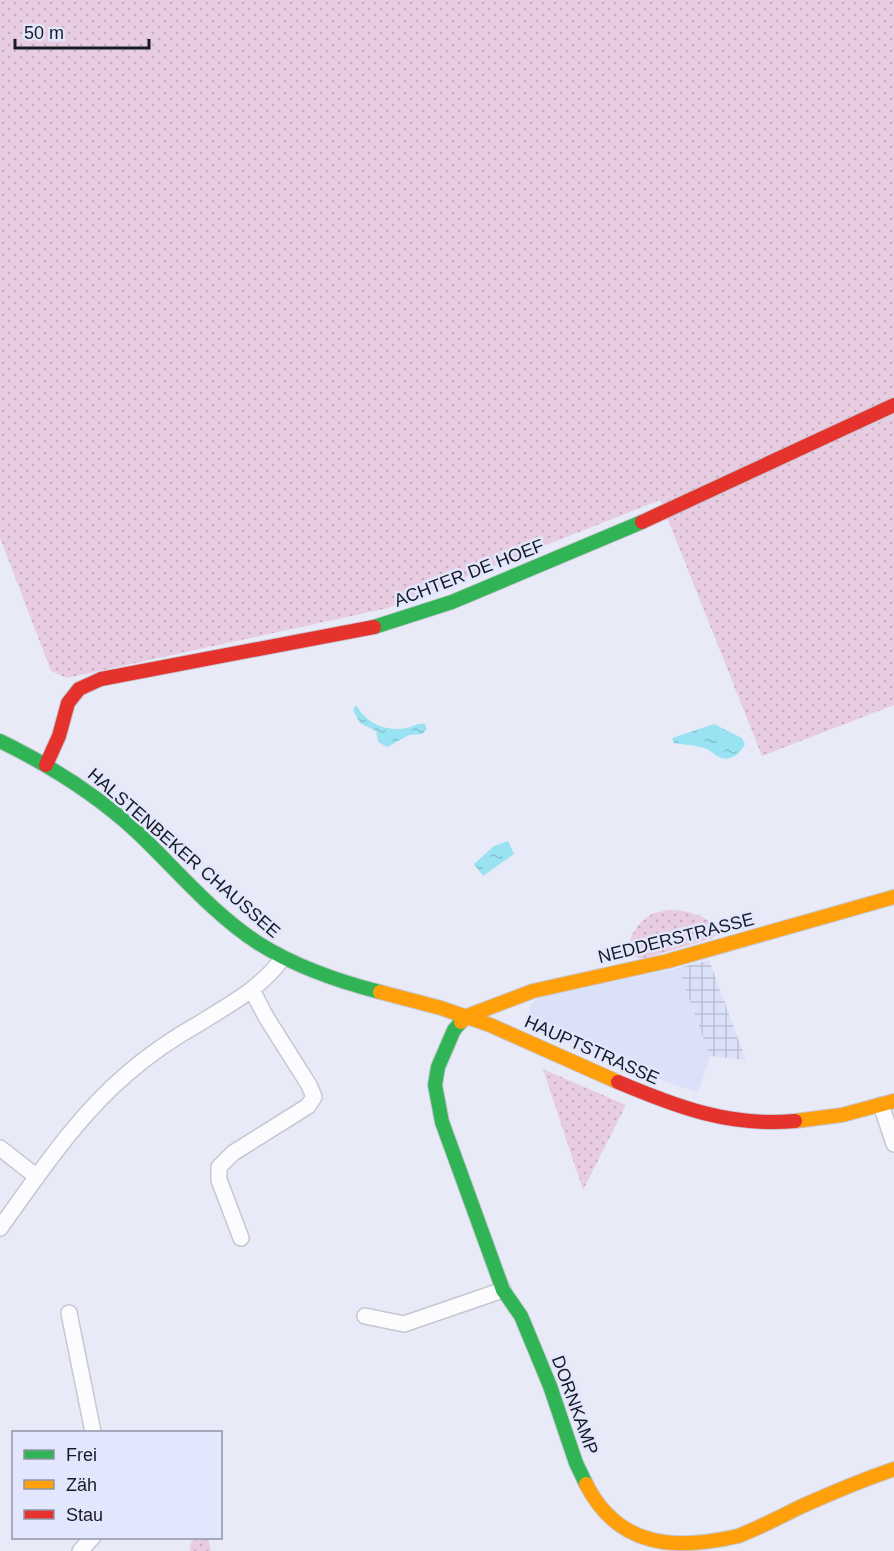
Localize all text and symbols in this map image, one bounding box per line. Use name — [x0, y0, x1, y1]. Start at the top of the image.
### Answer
scale bar — [15, 12, 148, 50]
text: 50 m — [24, 23, 64, 43]
street label: ACHTER DE HOEF — [391, 535, 547, 611]
street label: HALSTENBEKER CHAUSSEE — [84, 764, 284, 942]
street label: NEDDERSTRASSE — [596, 909, 756, 967]
street label: HAUPTSTRASSE — [522, 1011, 662, 1089]
street label: DORNKAMP — [548, 1353, 602, 1457]
legend — [12, 1431, 222, 1539]
text: Frei — [66, 1445, 97, 1465]
text: Zäh — [66, 1475, 97, 1495]
text: Stau — [66, 1505, 103, 1525]

